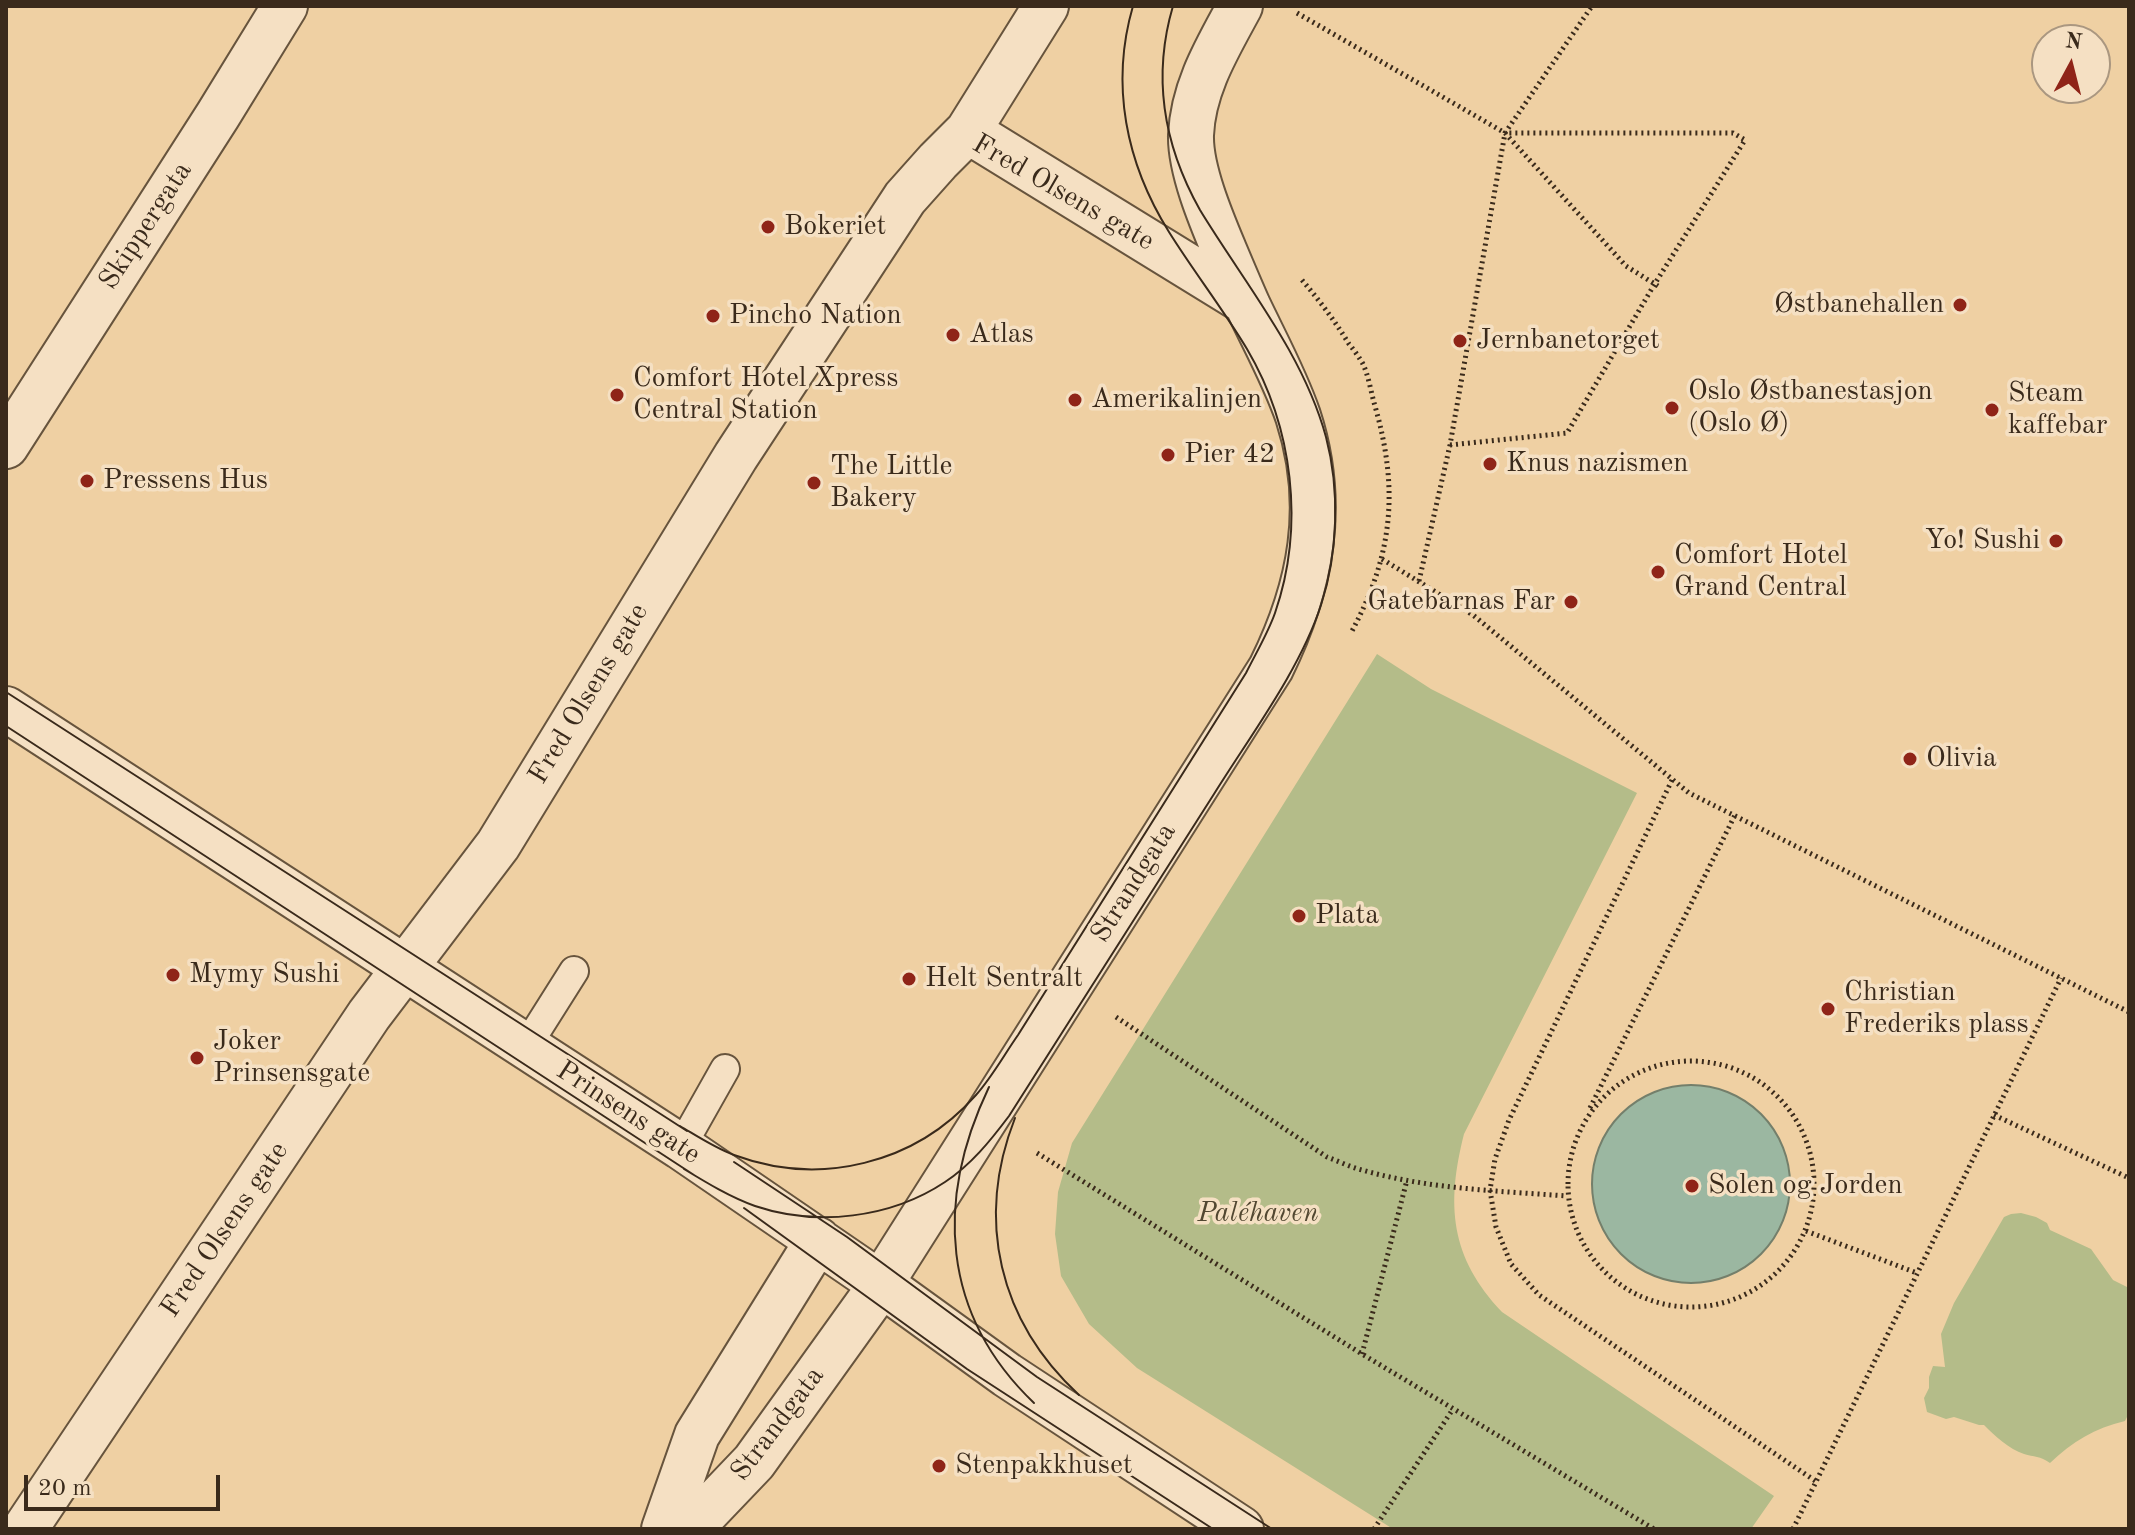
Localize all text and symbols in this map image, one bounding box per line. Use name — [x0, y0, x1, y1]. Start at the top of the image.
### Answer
north arrow — [2031, 24, 2111, 104]
text: N — [2064, 30, 2083, 54]
street label: Fred Olsens gate — [966, 127, 1160, 259]
street label: Skippergata — [92, 156, 200, 296]
place label: Bokeriet — [784, 210, 886, 244]
marker: Bokeriet — [759, 218, 777, 236]
place label: Østbanehallen — [1774, 288, 1944, 322]
marker: Østbanehallen — [1951, 296, 1969, 314]
place label: Pincho Nation — [729, 299, 902, 333]
marker: Pincho Nation — [704, 307, 722, 325]
place label: Atlas — [969, 318, 1034, 352]
place label: Jernbanetorget — [1476, 324, 1660, 358]
marker: Atlas — [944, 326, 962, 344]
marker: Jernbanetorget — [1451, 332, 1469, 350]
place label: Comfort Hotel Xpress Central Station — [633, 362, 898, 428]
place label: Oslo Østbanestasjon (Oslo Ø) — [1688, 375, 1933, 441]
place label: Steam kaffebar — [2008, 377, 2107, 443]
place label: Amerikalinjen — [1091, 383, 1262, 417]
marker: Comfort Hotel Xpress Central Station — [608, 386, 626, 404]
marker: Amerikalinjen — [1066, 391, 1084, 409]
marker: Oslo Østbanestasjon (Oslo Ø) — [1663, 399, 1681, 417]
marker: Steam kaffebar — [1983, 401, 2001, 419]
place label: Pier 42 — [1184, 438, 1275, 472]
marker: Pier 42 — [1159, 446, 1177, 464]
place label: Knus nazismen — [1506, 447, 1688, 481]
place label: The Little Bakery — [830, 450, 952, 516]
marker: Knus nazismen — [1481, 455, 1499, 473]
place label: Pressens Hus — [103, 464, 268, 498]
marker: Pressens Hus — [78, 472, 96, 490]
marker: The Little Bakery — [805, 474, 823, 492]
place label: Yo! Sushi — [1925, 524, 2040, 558]
marker: Yo! Sushi — [2047, 532, 2065, 550]
place label: Comfort Hotel Grand Central — [1674, 539, 1847, 605]
marker: Comfort Hotel Grand Central — [1649, 563, 1667, 581]
place label: Gatebarnas Far — [1367, 585, 1555, 619]
marker: Gatebarnas Far — [1562, 593, 1580, 611]
street label: Fred Olsens gate — [522, 598, 656, 790]
place label: Olivia — [1926, 742, 1997, 776]
marker: Olivia — [1901, 750, 1919, 768]
street label: Strandgata — [1084, 817, 1184, 949]
place label: Plata — [1315, 899, 1379, 933]
marker: Plata — [1290, 907, 1308, 925]
place label: Mymy Sushi — [189, 958, 339, 992]
place label: Helt Sentralt — [925, 962, 1083, 996]
marker: Mymy Sushi — [164, 966, 182, 984]
marker: Helt Sentralt — [900, 970, 918, 988]
place label: Christian Frederiks plass — [1844, 976, 2029, 1042]
marker: Christian Frederiks plass — [1819, 1000, 1837, 1018]
place label: Joker Prinsensgate — [213, 1025, 370, 1091]
marker: Joker Prinsensgate — [188, 1049, 206, 1067]
street label: Prinsens gate — [550, 1054, 706, 1172]
street label: Fred Olsens gate — [154, 1136, 296, 1324]
place label: Solen og Jorden — [1708, 1169, 1903, 1203]
marker: Solen og Jorden — [1683, 1177, 1701, 1195]
park label: Paléhaven — [1197, 1197, 1319, 1231]
street label: Strandgata — [724, 1360, 832, 1488]
place label: Stenpakkhuset — [955, 1449, 1133, 1483]
marker: Stenpakkhuset — [930, 1457, 948, 1475]
scale bar — [28, 1459, 224, 1509]
text: 20 m — [38, 1477, 92, 1501]

